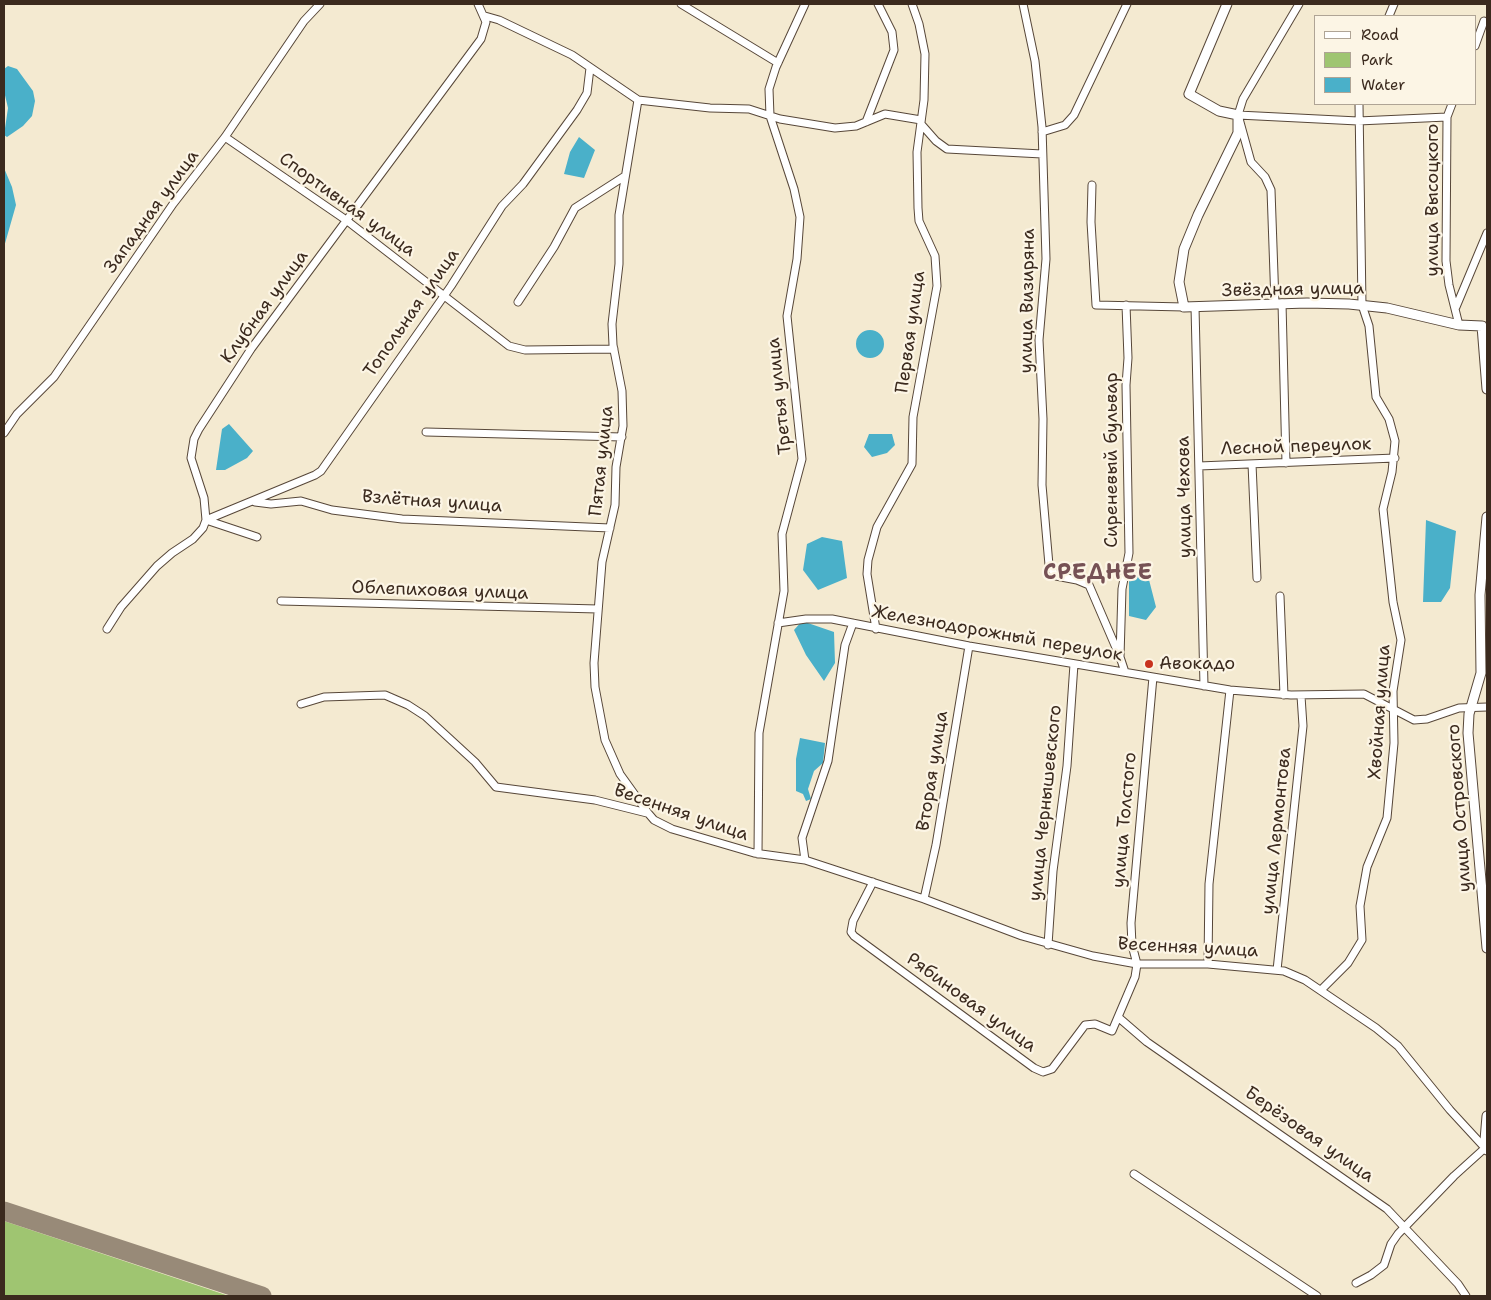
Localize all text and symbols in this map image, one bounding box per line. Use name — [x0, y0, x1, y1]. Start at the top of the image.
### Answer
legend — [1314, 15, 1476, 105]
text: Road — [1361, 25, 1399, 45]
text: Park — [1361, 50, 1393, 70]
text: Water — [1361, 75, 1405, 95]
street label: улица Высоцкого — [1422, 124, 1444, 276]
street label: Западная улица — [100, 146, 204, 278]
street label: Спортивная улица — [274, 148, 420, 262]
street label: улица Визиряна — [1016, 228, 1040, 374]
street label: Топольная улица — [360, 245, 464, 381]
street label: Клубная улица — [217, 246, 313, 368]
street label: Первая улица — [892, 270, 930, 394]
street label: Звёздная улица — [1222, 278, 1364, 302]
street label: Третья улица — [763, 336, 797, 456]
street label: Сиреневый бульвар — [1101, 372, 1123, 548]
street label: Пятая улица — [585, 404, 619, 518]
street label: Лесной переулок — [1220, 434, 1372, 460]
street label: улица Чехова — [1173, 436, 1197, 558]
street label: Взлётная улица — [361, 486, 503, 518]
district label: СРЕДНЕЕ — [1042, 560, 1154, 586]
street label: Облепиховая улица — [351, 577, 529, 605]
street label: Железнодорожный переулок — [870, 601, 1124, 667]
street label: Хвойная улица — [1365, 644, 1395, 780]
place label: Авокадо — [1159, 653, 1235, 675]
marker: Авокадо — [1143, 658, 1155, 670]
street label: улица Чернышевского — [1025, 704, 1067, 902]
street label: Вторая улица — [913, 709, 953, 833]
street label: улица Островского — [1443, 723, 1477, 893]
street label: улица Лермонтова — [1257, 746, 1297, 916]
street label: улица Толстого — [1108, 751, 1142, 889]
street label: Весенняя улица — [611, 780, 751, 846]
street label: Весенняя улица — [1117, 934, 1259, 962]
street label: Рябиновая улица — [902, 949, 1040, 1057]
street label: Берёзовая улица — [1240, 1082, 1378, 1188]

